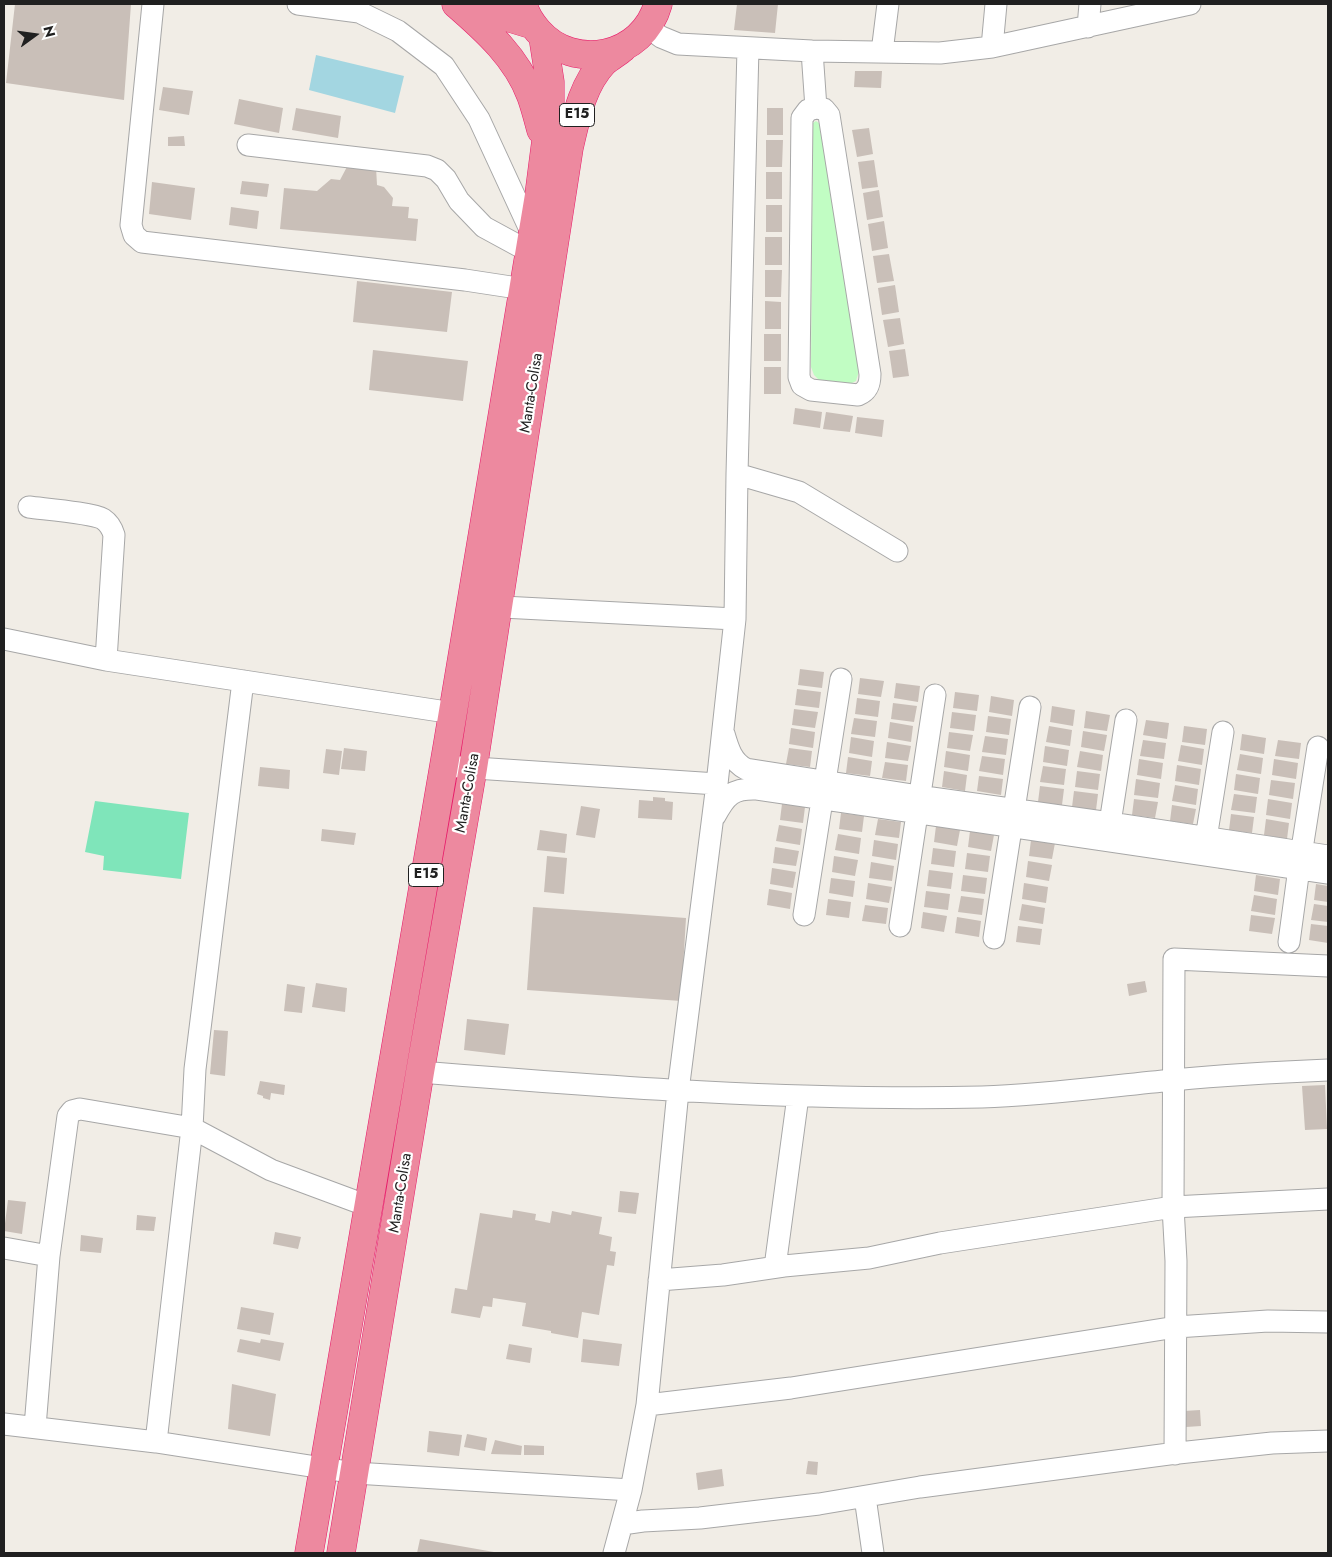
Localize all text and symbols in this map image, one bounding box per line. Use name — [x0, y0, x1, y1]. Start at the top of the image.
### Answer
north arrow — [10, 10, 60, 60]
text: N — [39, 24, 61, 39]
road number: E15 — [560, 104, 594, 126]
street label: Manta-Colisa — [517, 352, 547, 434]
street label: Manta-Colisa — [452, 752, 484, 834]
road number: E15 — [408, 864, 444, 886]
street label: Manta-Colisa — [386, 1152, 416, 1234]

